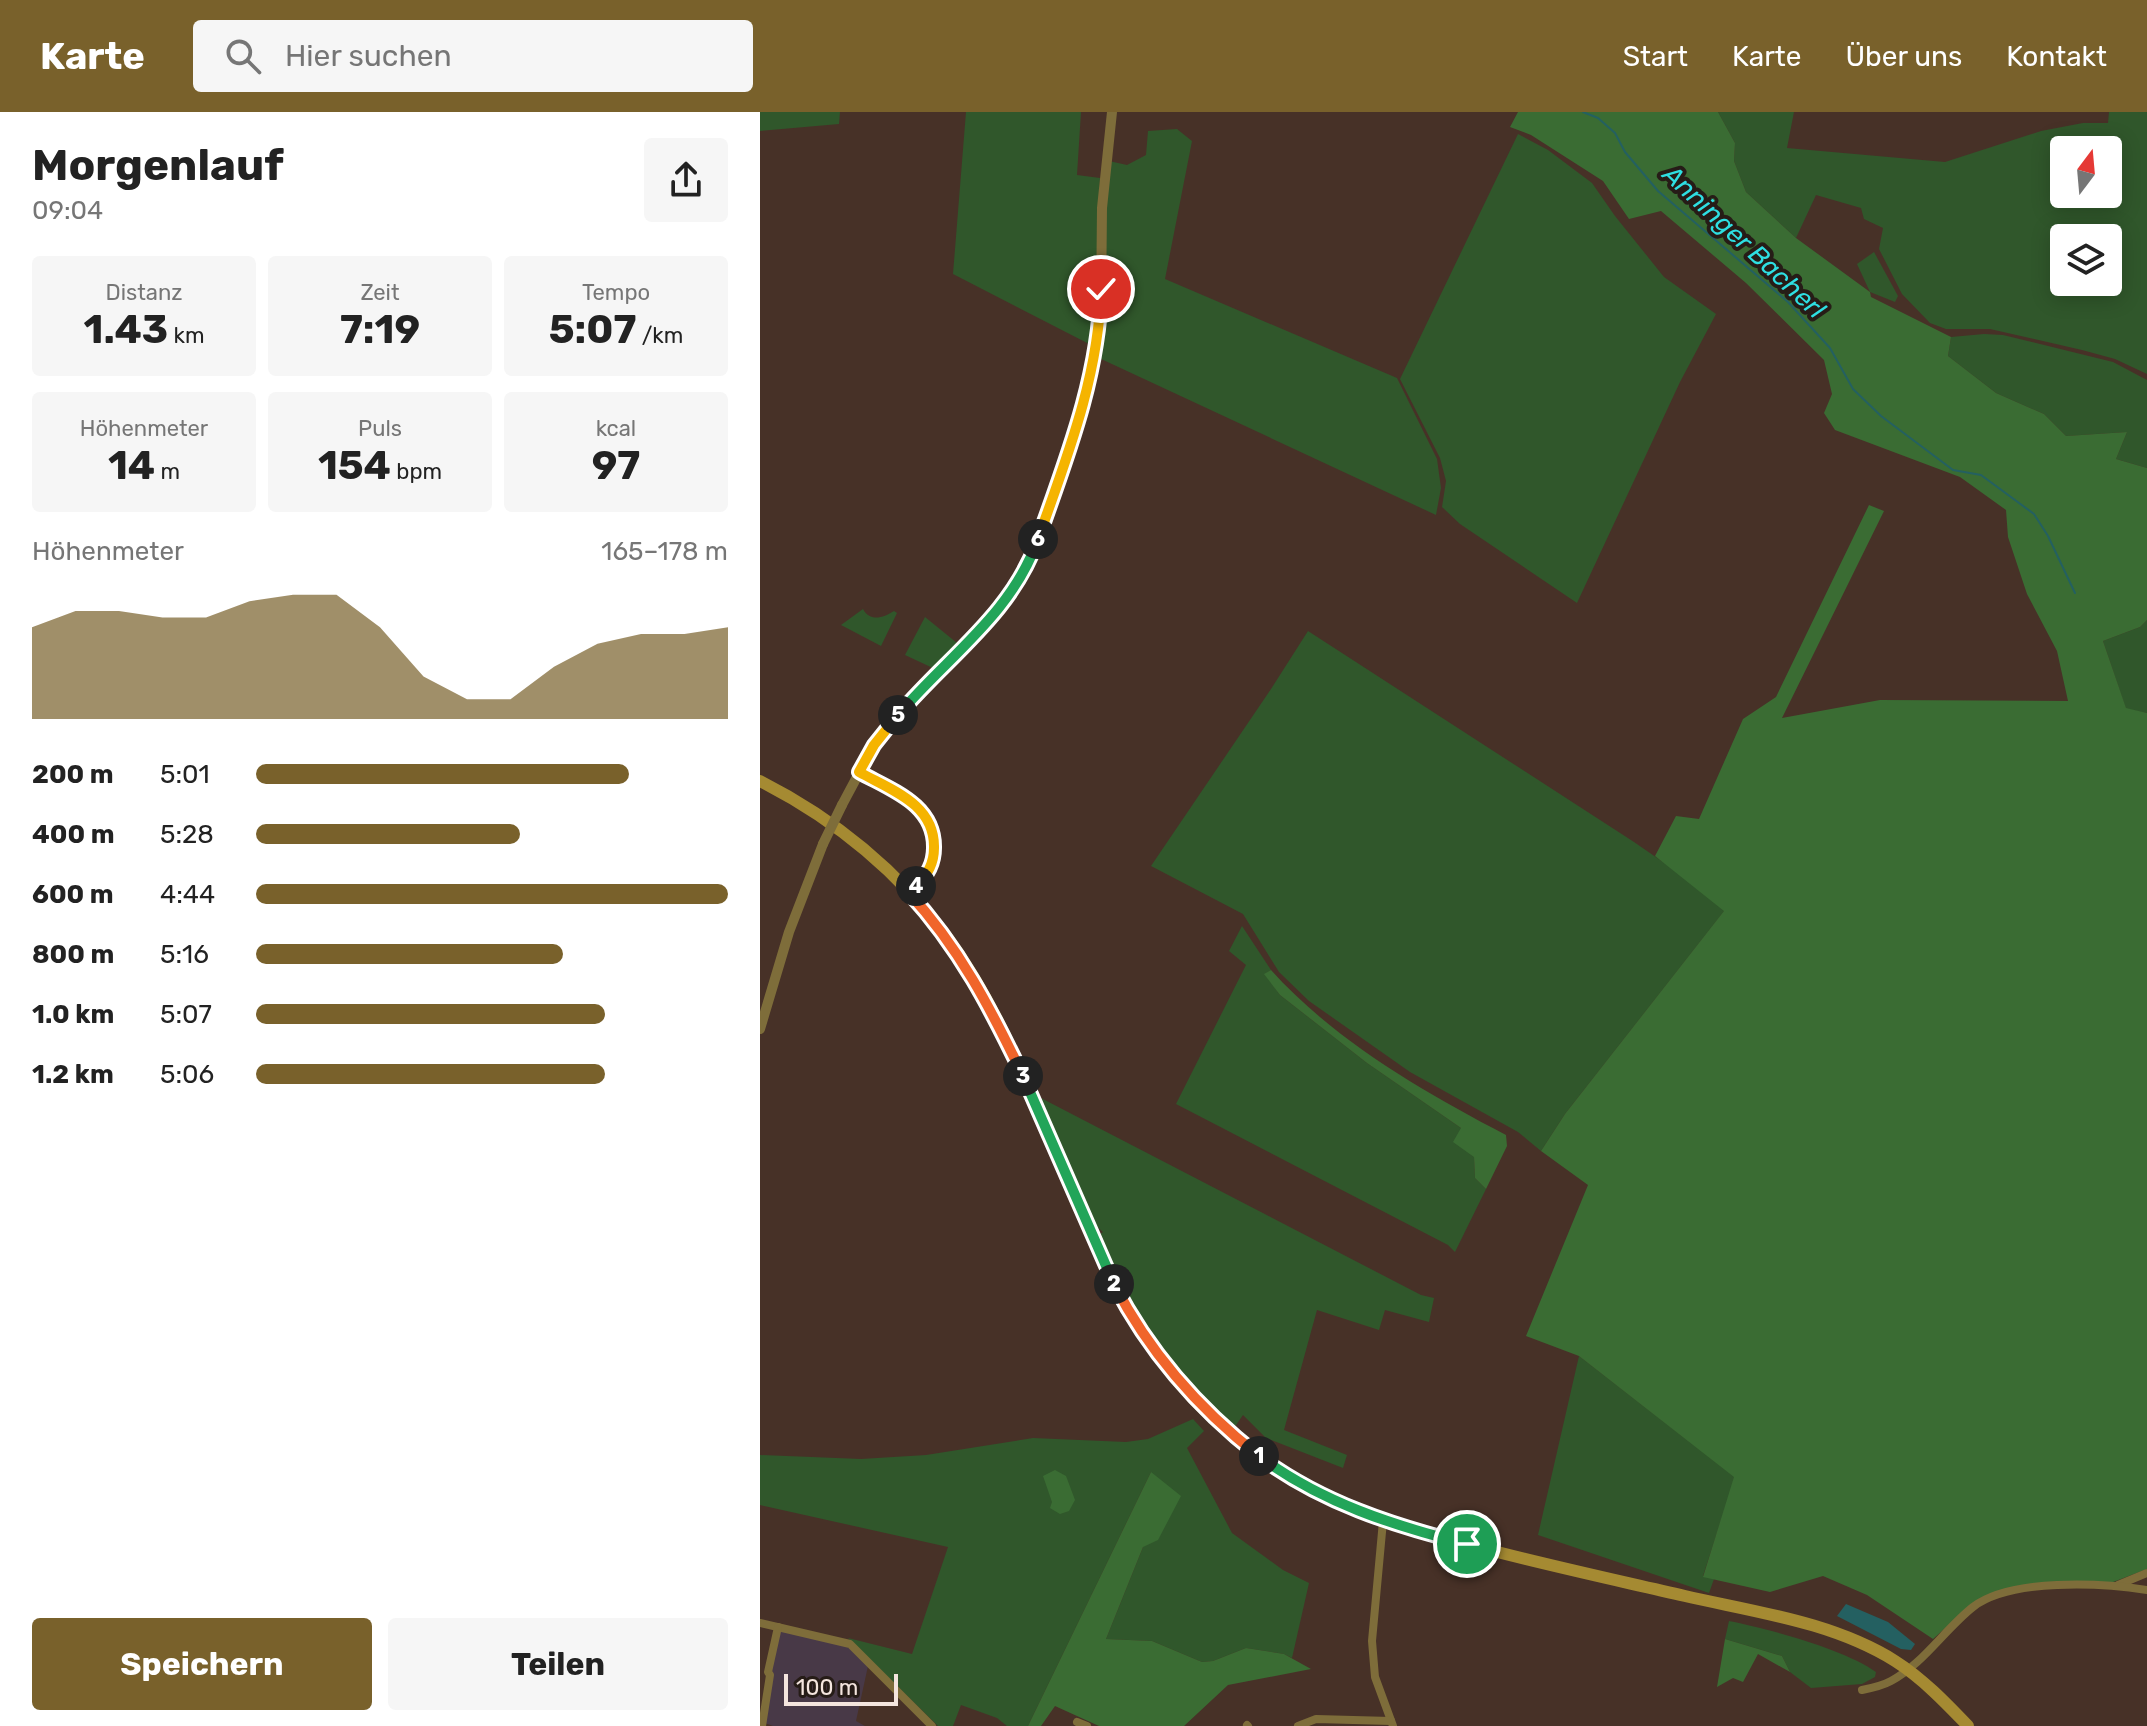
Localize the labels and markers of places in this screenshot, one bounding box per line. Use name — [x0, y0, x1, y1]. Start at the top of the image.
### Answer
pin — [1067, 255, 1135, 323]
pin: 6 — [1018, 519, 1058, 559]
pin: 5 — [878, 695, 918, 735]
pin: 4 — [896, 866, 936, 906]
pin: 3 — [1003, 1056, 1043, 1096]
pin: 2 — [1094, 1264, 1134, 1304]
pin: 1 — [1239, 1436, 1279, 1476]
pin — [1433, 1510, 1501, 1578]

